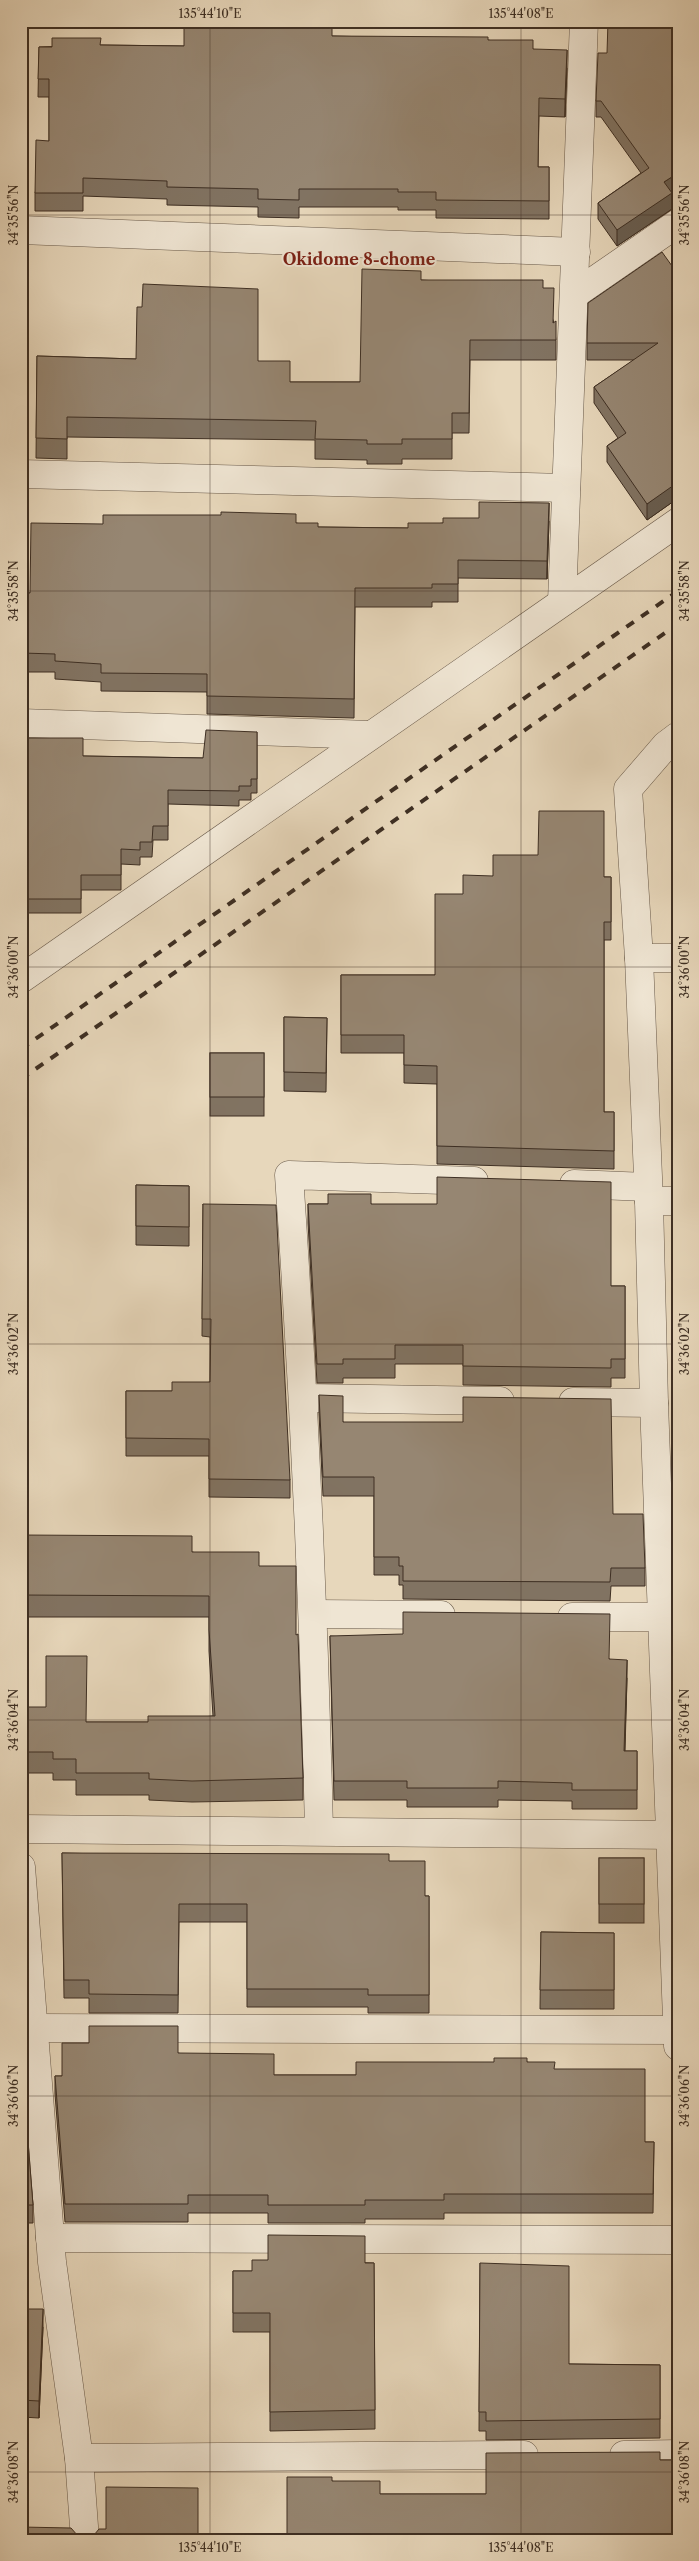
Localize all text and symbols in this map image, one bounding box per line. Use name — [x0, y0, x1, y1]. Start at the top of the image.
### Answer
text: 135°44'10"E — [178, 6, 242, 21]
text: 135°44'08"E — [488, 6, 554, 21]
text: 34°35'56"N — [6, 185, 21, 245]
text: 34°35'56"N — [677, 185, 692, 245]
district label: Okidome 8-chome — [283, 249, 436, 269]
text: 34°35'58"N — [6, 560, 21, 622]
text: 34°35'58"N — [677, 560, 692, 622]
text: 34°36'00"N — [6, 935, 21, 998]
text: 34°36'00"N — [677, 935, 692, 998]
text: 34°36'02"N — [6, 1313, 21, 1375]
text: 34°36'02"N — [677, 1313, 692, 1375]
text: 34°36'04"N — [6, 1689, 21, 1751]
text: 34°36'04"N — [677, 1689, 692, 1751]
text: 34°36'06"N — [6, 2065, 21, 2127]
text: 34°36'06"N — [677, 2065, 692, 2127]
text: 34°36'08"N — [6, 2441, 21, 2503]
text: 34°36'08"N — [677, 2441, 692, 2503]
text: 135°44'10"E — [178, 2540, 242, 2555]
text: 135°44'08"E — [488, 2540, 554, 2555]

